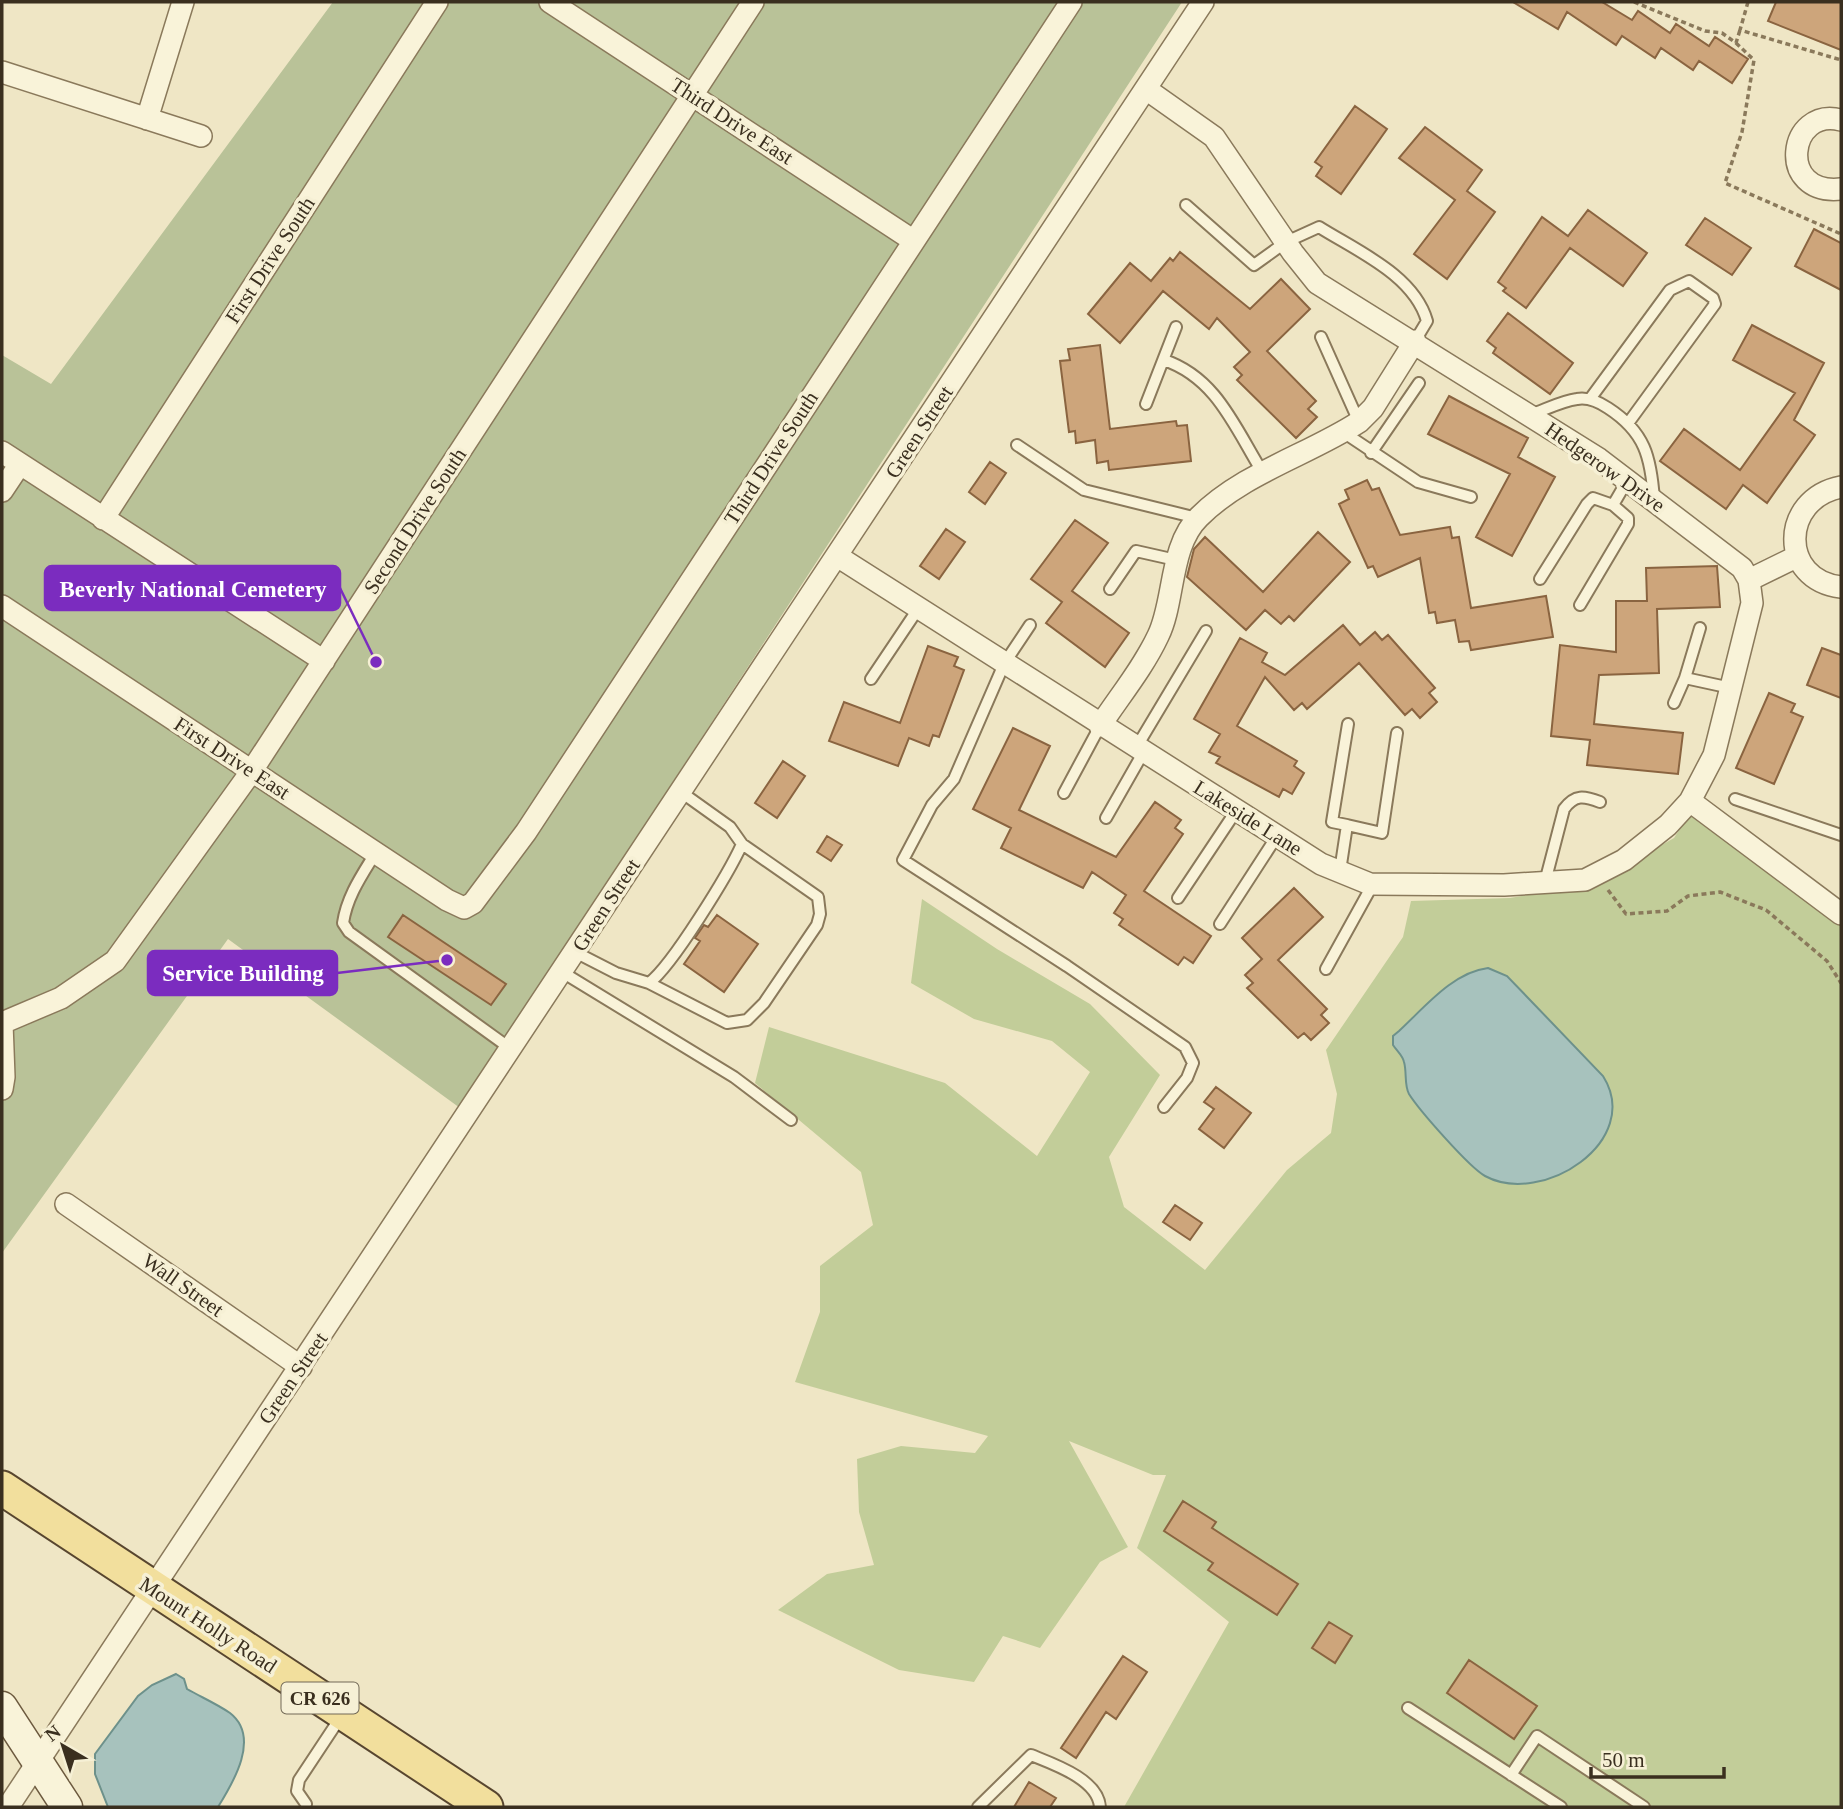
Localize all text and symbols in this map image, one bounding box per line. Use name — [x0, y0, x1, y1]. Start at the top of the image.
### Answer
street label: Third Drive East — [666, 73, 798, 170]
street label: First Drive South — [220, 192, 320, 328]
street label: Green Street — [880, 381, 958, 483]
street label: Third Drive South — [719, 386, 823, 529]
street label: Hedgerow Drive — [1541, 417, 1669, 517]
street label: Second Drive South — [359, 443, 471, 598]
callout: Beverly National Cemetery — [45, 566, 340, 610]
text: Beverly National Cemetery — [60, 577, 327, 602]
street label: First Drive East — [170, 712, 294, 804]
street label: Lakeside Lane — [1189, 775, 1307, 861]
street label: Green Street — [567, 854, 645, 956]
callout: Service Building — [148, 951, 337, 995]
text: Service Building — [162, 961, 324, 986]
street label: Wall Street — [138, 1248, 228, 1322]
street label: Green Street — [254, 1327, 333, 1428]
street label: Mount Holly Road — [135, 1572, 281, 1679]
road number: CR 626 — [282, 1682, 358, 1714]
north arrow — [28, 1711, 98, 1781]
text: N — [41, 1721, 65, 1746]
scale bar — [1591, 1736, 1724, 1780]
text: 50 m — [1602, 1748, 1645, 1772]

